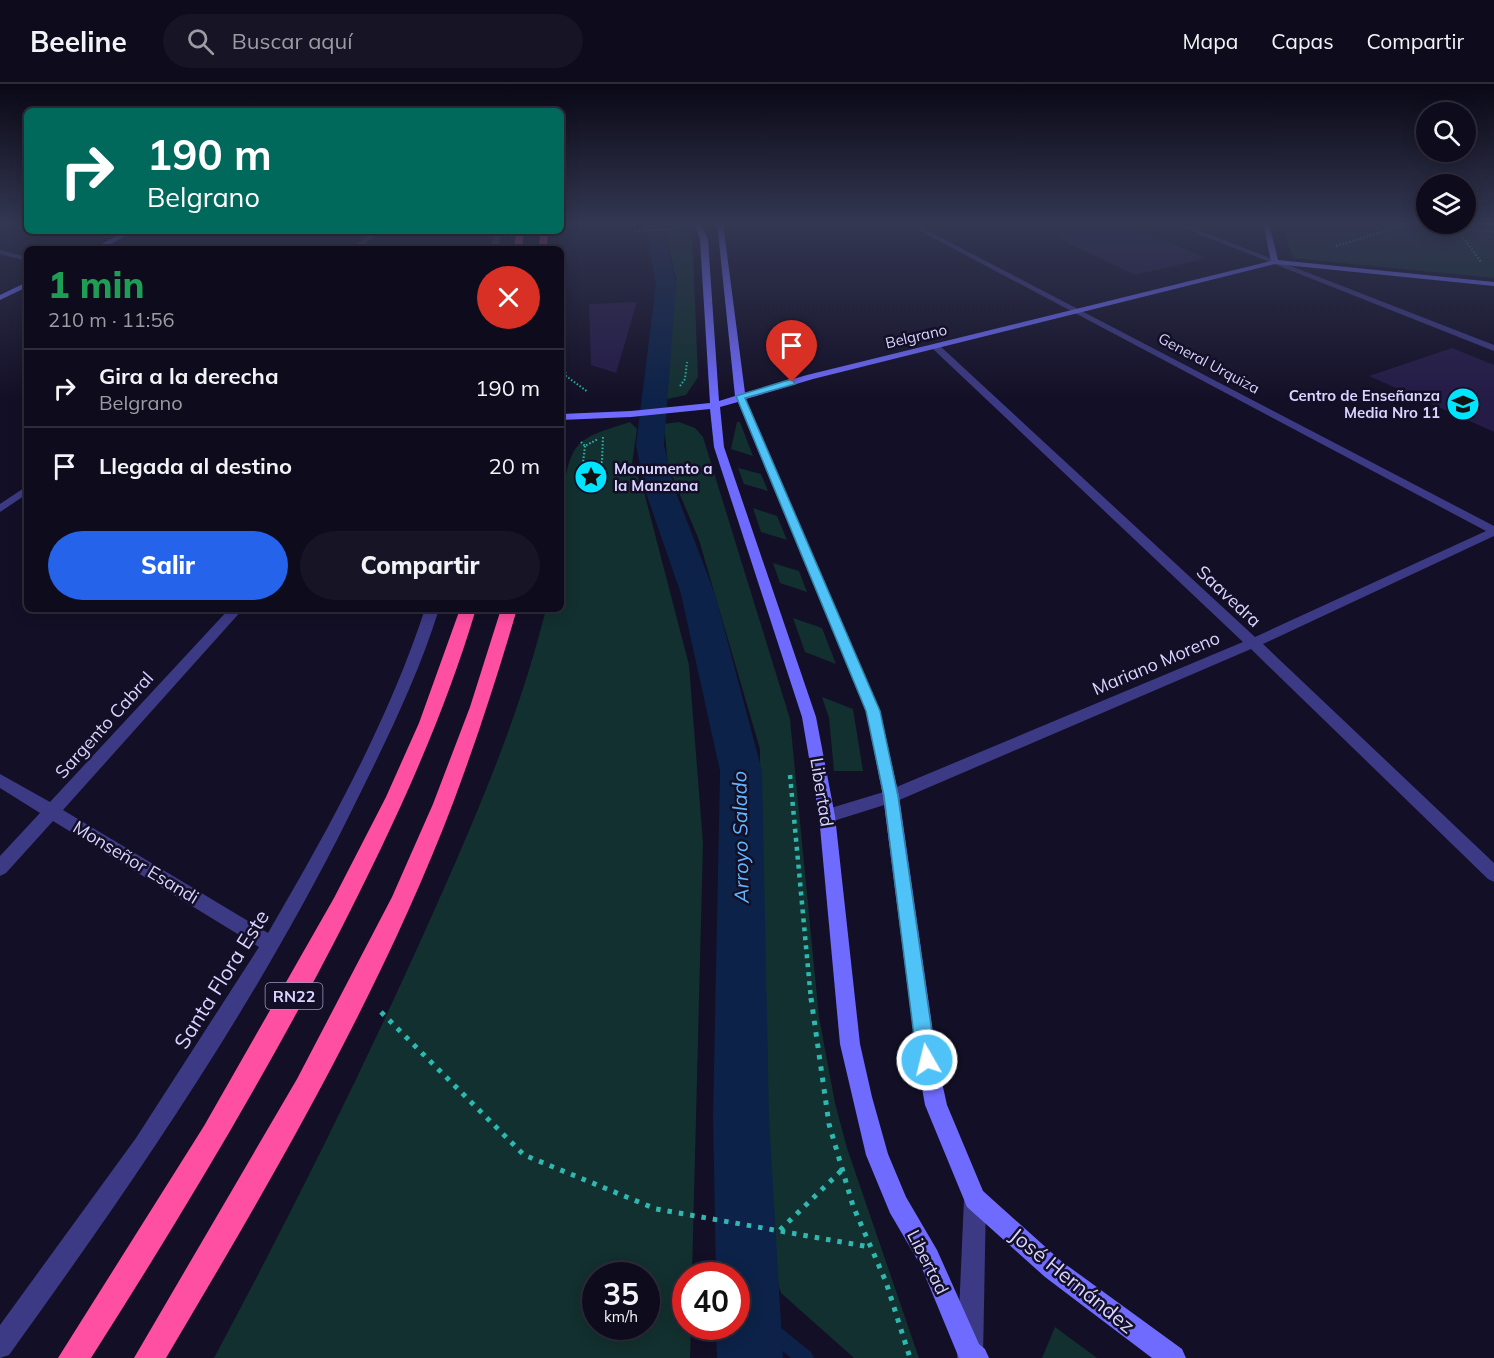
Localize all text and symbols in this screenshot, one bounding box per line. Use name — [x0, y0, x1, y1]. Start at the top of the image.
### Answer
search box — [163, 14, 583, 68]
text: Beeline — [30, 24, 127, 59]
icon: search — [184, 25, 217, 58]
text: Buscar aquí — [232, 27, 353, 55]
text: Mapa — [1183, 28, 1238, 54]
text: Capas — [1271, 28, 1334, 54]
text: Compartir — [1367, 28, 1464, 54]
map controls — [1416, 102, 1476, 234]
button: search — [1416, 102, 1476, 162]
text: 190 m — [147, 128, 272, 181]
icon: right — [48, 132, 126, 210]
button: layers — [1416, 174, 1476, 234]
text: Belgrano — [147, 180, 260, 214]
text: 1 min — [48, 262, 144, 307]
button: close — [477, 266, 540, 329]
text: 210 m · 11:56 — [48, 307, 174, 332]
pin — [766, 320, 817, 382]
street label: Belgrano — [883, 320, 949, 352]
street label: General Urquiza — [1155, 328, 1263, 398]
icon: arrive — [775, 329, 808, 362]
text: Gira a la derecha — [99, 362, 279, 390]
icon: right — [48, 372, 81, 405]
text: 190 m — [475, 374, 540, 402]
place label: Centro de Enseñanza Media Nro 11 — [1289, 386, 1440, 422]
school or university icon: Centro de Enseñanza Media Nro 11 — [1445, 386, 1481, 422]
text: Belgrano — [99, 390, 183, 415]
icon: arrive — [48, 450, 81, 483]
text: Llegada al destino — [99, 452, 292, 480]
text: 20 m — [489, 452, 540, 480]
place icon: Monumento a la Manzana — [573, 459, 609, 495]
place label: Monumento a la Manzana — [614, 459, 713, 495]
button: Salir — [48, 531, 288, 600]
button: Compartir — [300, 531, 540, 600]
street label: Saavedra — [1192, 560, 1266, 632]
street label: Mariano Moreno — [1089, 626, 1223, 700]
street label: Sargento Cabral — [50, 667, 158, 783]
street label: Libertad — [805, 756, 839, 828]
water label: Arroyo Salado — [726, 771, 754, 904]
street label: Monseñor Esandi — [69, 815, 203, 909]
street label: Santa Flora Este — [168, 905, 274, 1053]
road number: RN22 — [266, 983, 322, 1009]
position arrow — [895, 1028, 959, 1092]
street label: José Hernández — [1005, 1222, 1141, 1338]
street label: Libertad — [902, 1226, 954, 1298]
speed limit sign: 40 — [672, 1262, 750, 1340]
text: 35 — [603, 1275, 639, 1313]
text: km/h — [604, 1307, 638, 1326]

